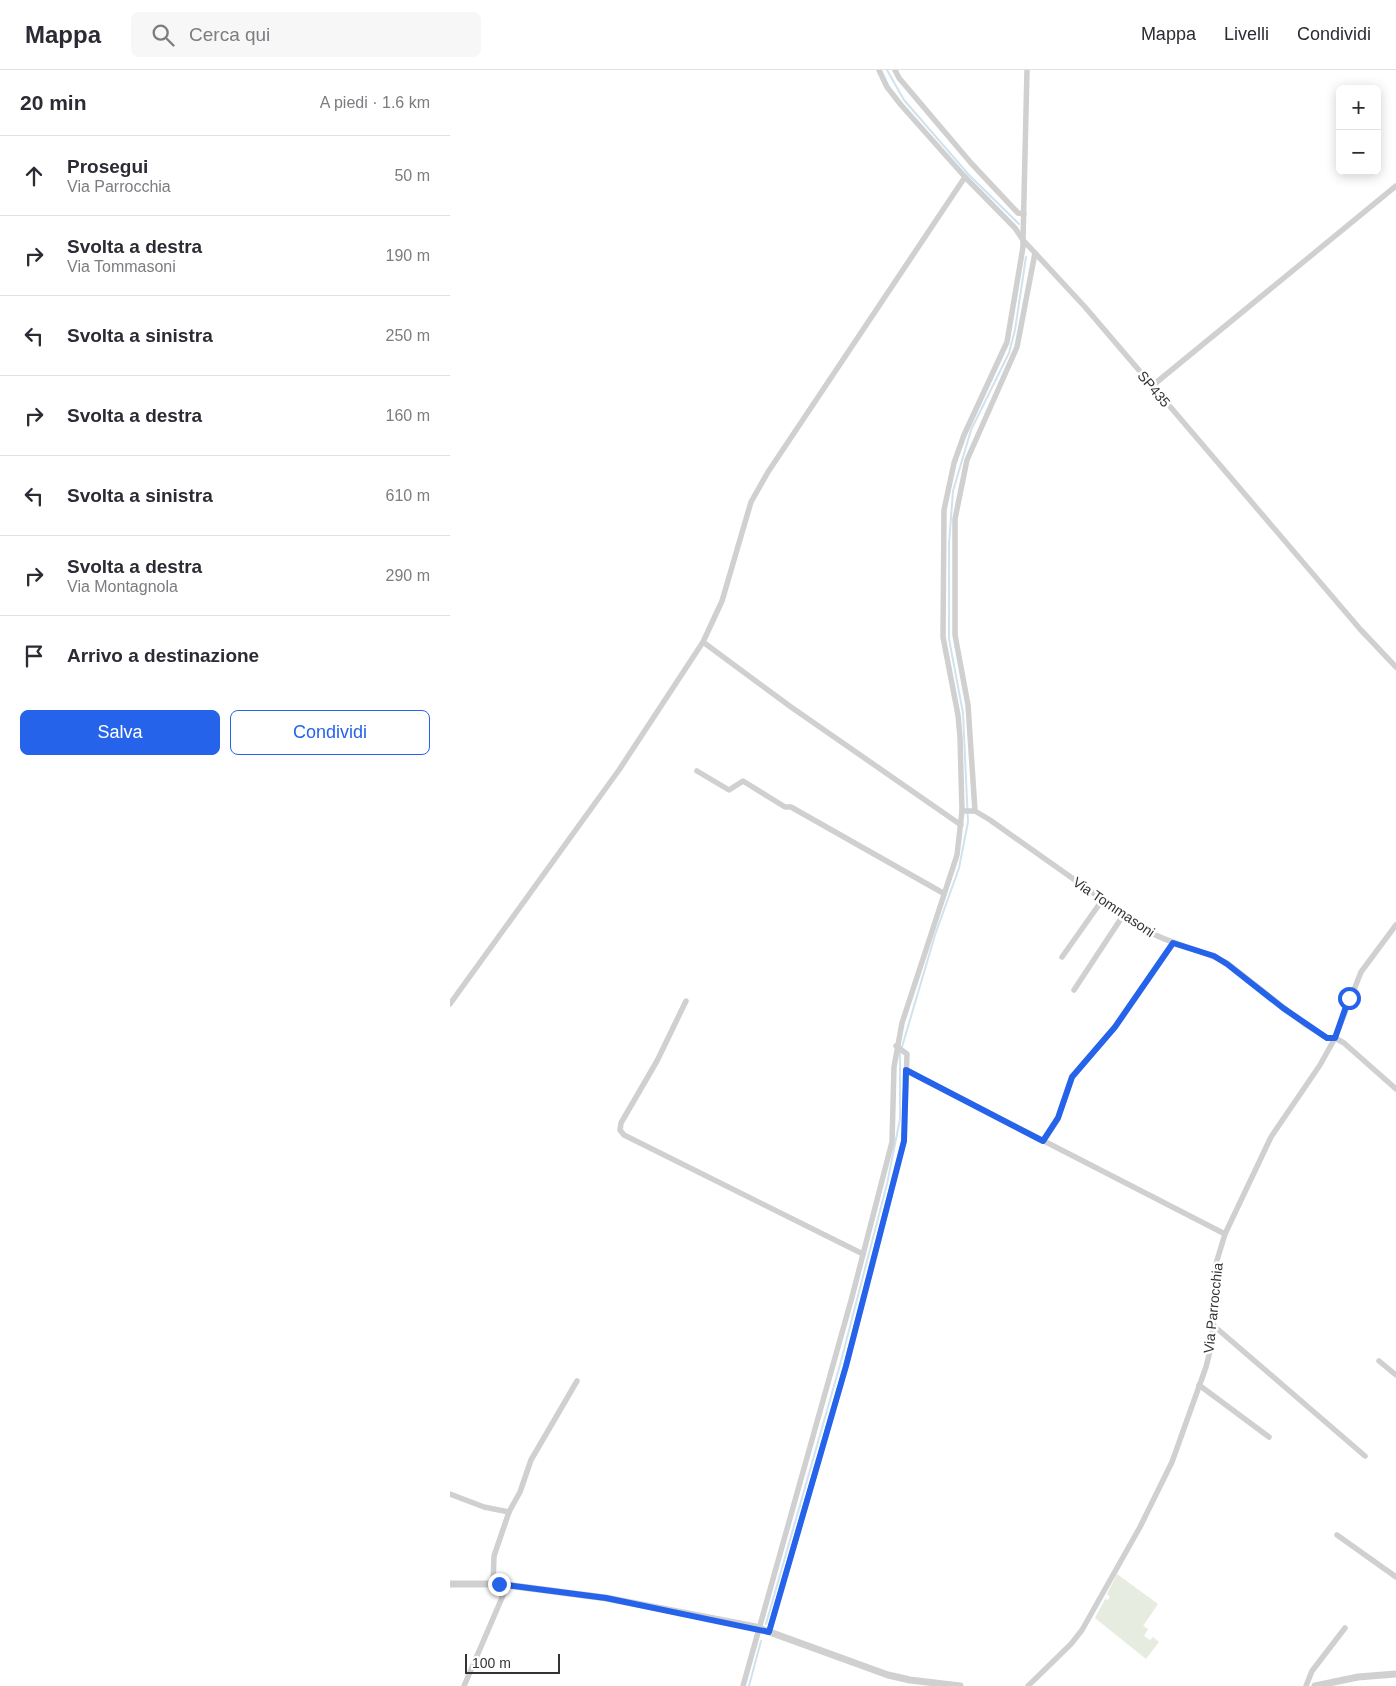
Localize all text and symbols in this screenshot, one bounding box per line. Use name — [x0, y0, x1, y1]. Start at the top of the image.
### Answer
search box — [131, 12, 481, 57]
text: Mappa — [25, 21, 101, 48]
icon: search — [149, 21, 177, 49]
text: Cerca qui — [189, 24, 270, 45]
text: Mappa — [1141, 24, 1196, 44]
text: Livelli — [1224, 24, 1269, 44]
text: Condividi — [1297, 24, 1371, 44]
map controls — [1336, 85, 1381, 175]
button: + — [1336, 85, 1381, 130]
text: 20 min — [20, 91, 87, 114]
text: A piedi · 1.6 km — [320, 94, 430, 111]
button: − — [1336, 130, 1381, 175]
text: Prosegui — [67, 156, 148, 177]
icon: ahead — [20, 162, 48, 190]
text: 50 m — [394, 167, 430, 184]
text: Via Parrocchia — [67, 178, 171, 195]
text: Svolta a destra — [67, 236, 202, 257]
icon: right — [20, 242, 48, 270]
text: 190 m — [386, 247, 430, 264]
text: Via Tommasoni — [67, 258, 176, 275]
icon: left — [20, 322, 48, 350]
text: Svolta a sinistra — [67, 325, 213, 346]
text: 250 m — [386, 327, 430, 344]
street label: SP435 — [1134, 368, 1174, 410]
icon: right — [20, 402, 48, 430]
text: Svolta a destra — [67, 405, 202, 426]
text: 160 m — [386, 407, 430, 424]
icon: left — [20, 482, 48, 510]
text: Svolta a sinistra — [67, 485, 213, 506]
text: 610 m — [386, 487, 430, 504]
text: Svolta a destra — [67, 556, 202, 577]
icon: right — [20, 562, 48, 590]
text: 290 m — [386, 567, 430, 584]
text: Via Montagnola — [67, 578, 178, 595]
icon: arrive — [20, 642, 48, 670]
text: Arrivo a destinazione — [67, 645, 259, 666]
button: Salva — [20, 710, 220, 755]
button: Condividi — [230, 710, 430, 755]
street label: Via Tommasoni — [1070, 874, 1158, 940]
route start — [1338, 987, 1361, 1010]
street label: Via Parrocchia — [1200, 1262, 1226, 1354]
route end — [488, 1573, 511, 1596]
scale bar — [465, 1651, 560, 1674]
text: 100 m — [472, 1655, 511, 1671]

